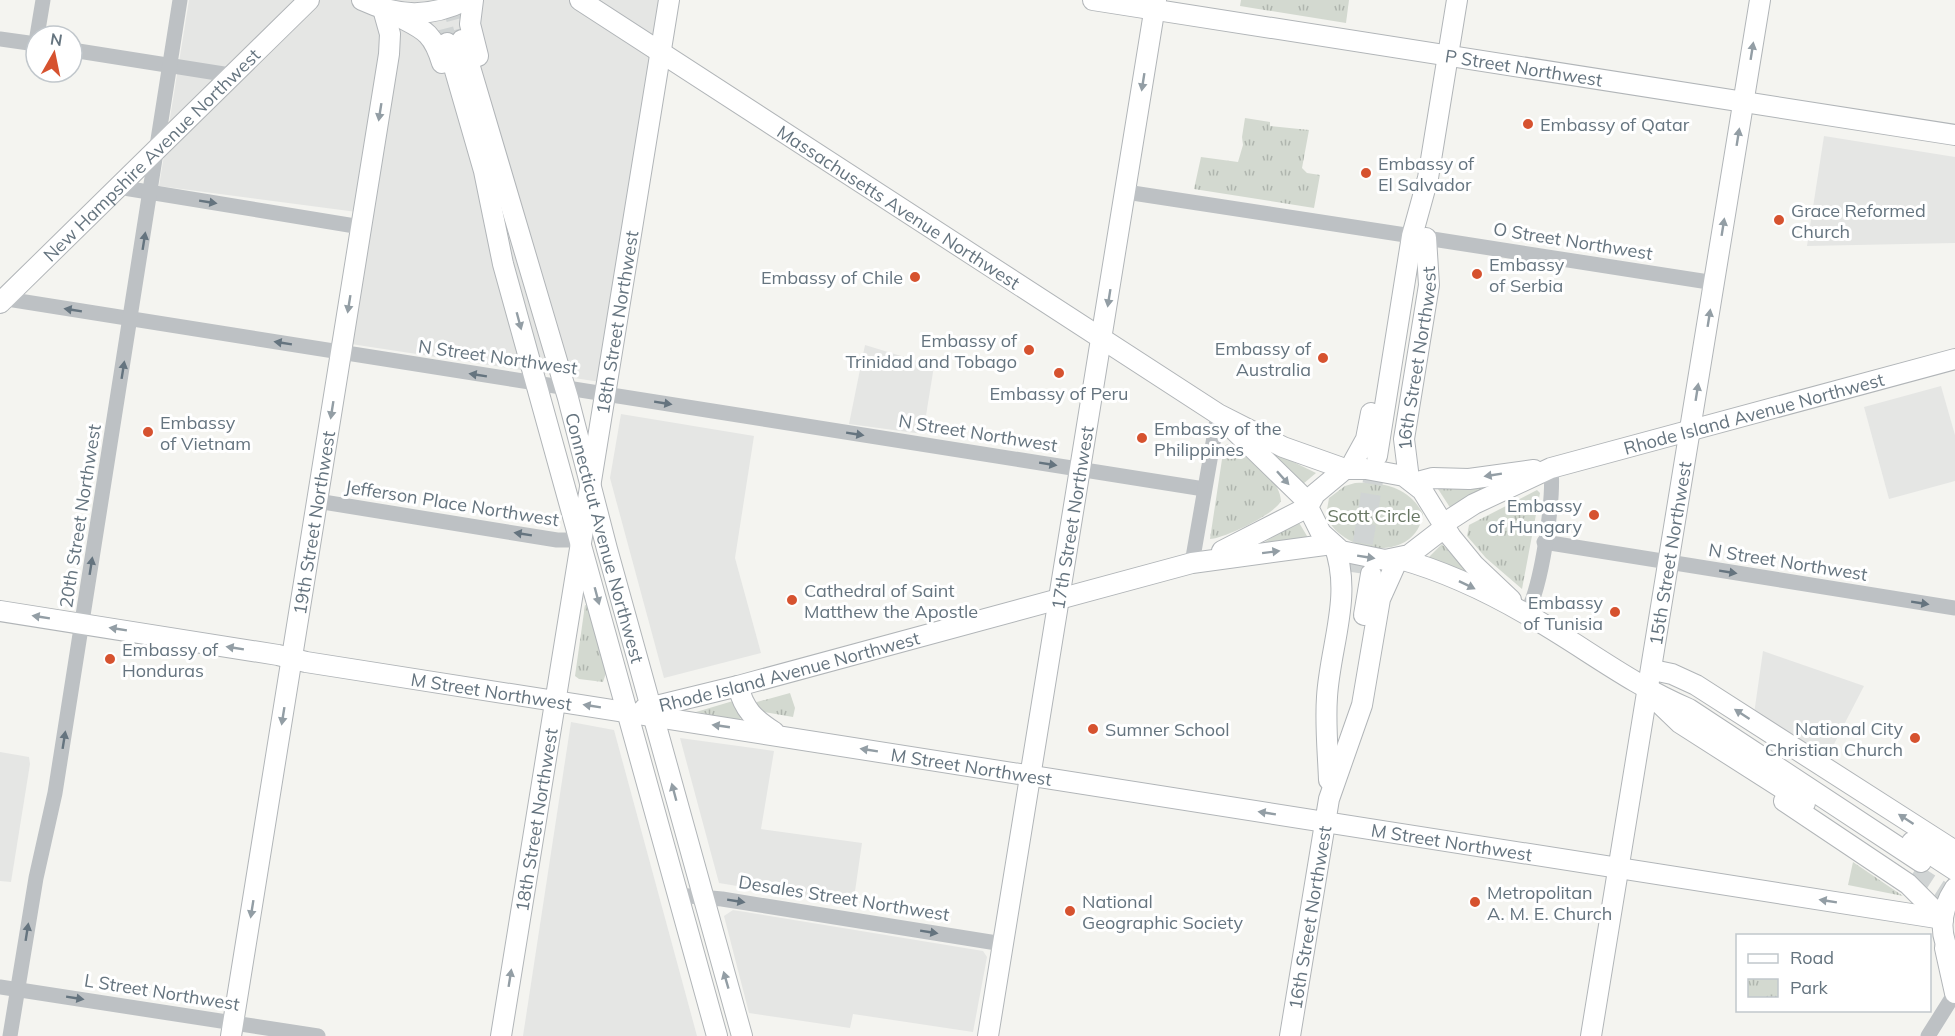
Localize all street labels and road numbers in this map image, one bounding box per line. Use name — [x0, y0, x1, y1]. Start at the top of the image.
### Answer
street label: New Hampshire Avenue Northwest — [38, 43, 265, 266]
street label: P Street Northwest — [1443, 44, 1604, 91]
street label: Massachusetts Avenue Northwest — [773, 120, 1025, 294]
street label: O Street Northwest — [1492, 217, 1654, 265]
street label: 18th Street Northwest — [591, 229, 643, 416]
street label: 16th Street Northwest — [1393, 266, 1441, 452]
street label: N Street Northwest — [417, 334, 579, 380]
street label: Rhode Island Avenue Northwest — [1621, 367, 1887, 459]
street label: N Street Northwest — [897, 409, 1059, 457]
street label: Connecticut Avenue Northwest — [561, 410, 650, 666]
street label: 20th Street Northwest — [54, 423, 106, 609]
street label: 17th Street Northwest — [1046, 424, 1098, 611]
street label: 19th Street Northwest — [287, 429, 340, 616]
street label: 15th Street Northwest — [1643, 460, 1696, 647]
street label: Jefferson Place Northwest — [344, 475, 560, 531]
street label: N Street Northwest — [1707, 538, 1869, 586]
street label: Rhode Island Avenue Northwest — [656, 626, 922, 716]
street label: M Street Northwest — [409, 667, 574, 715]
street label: 18th Street Northwest — [510, 726, 562, 913]
street label: M Street Northwest — [889, 743, 1054, 790]
street label: M Street Northwest — [1370, 818, 1534, 866]
street label: 16th Street Northwest — [1283, 824, 1336, 1011]
street label: Desales Street Northwest — [737, 870, 951, 926]
street label: L Street Northwest — [83, 968, 241, 1016]

